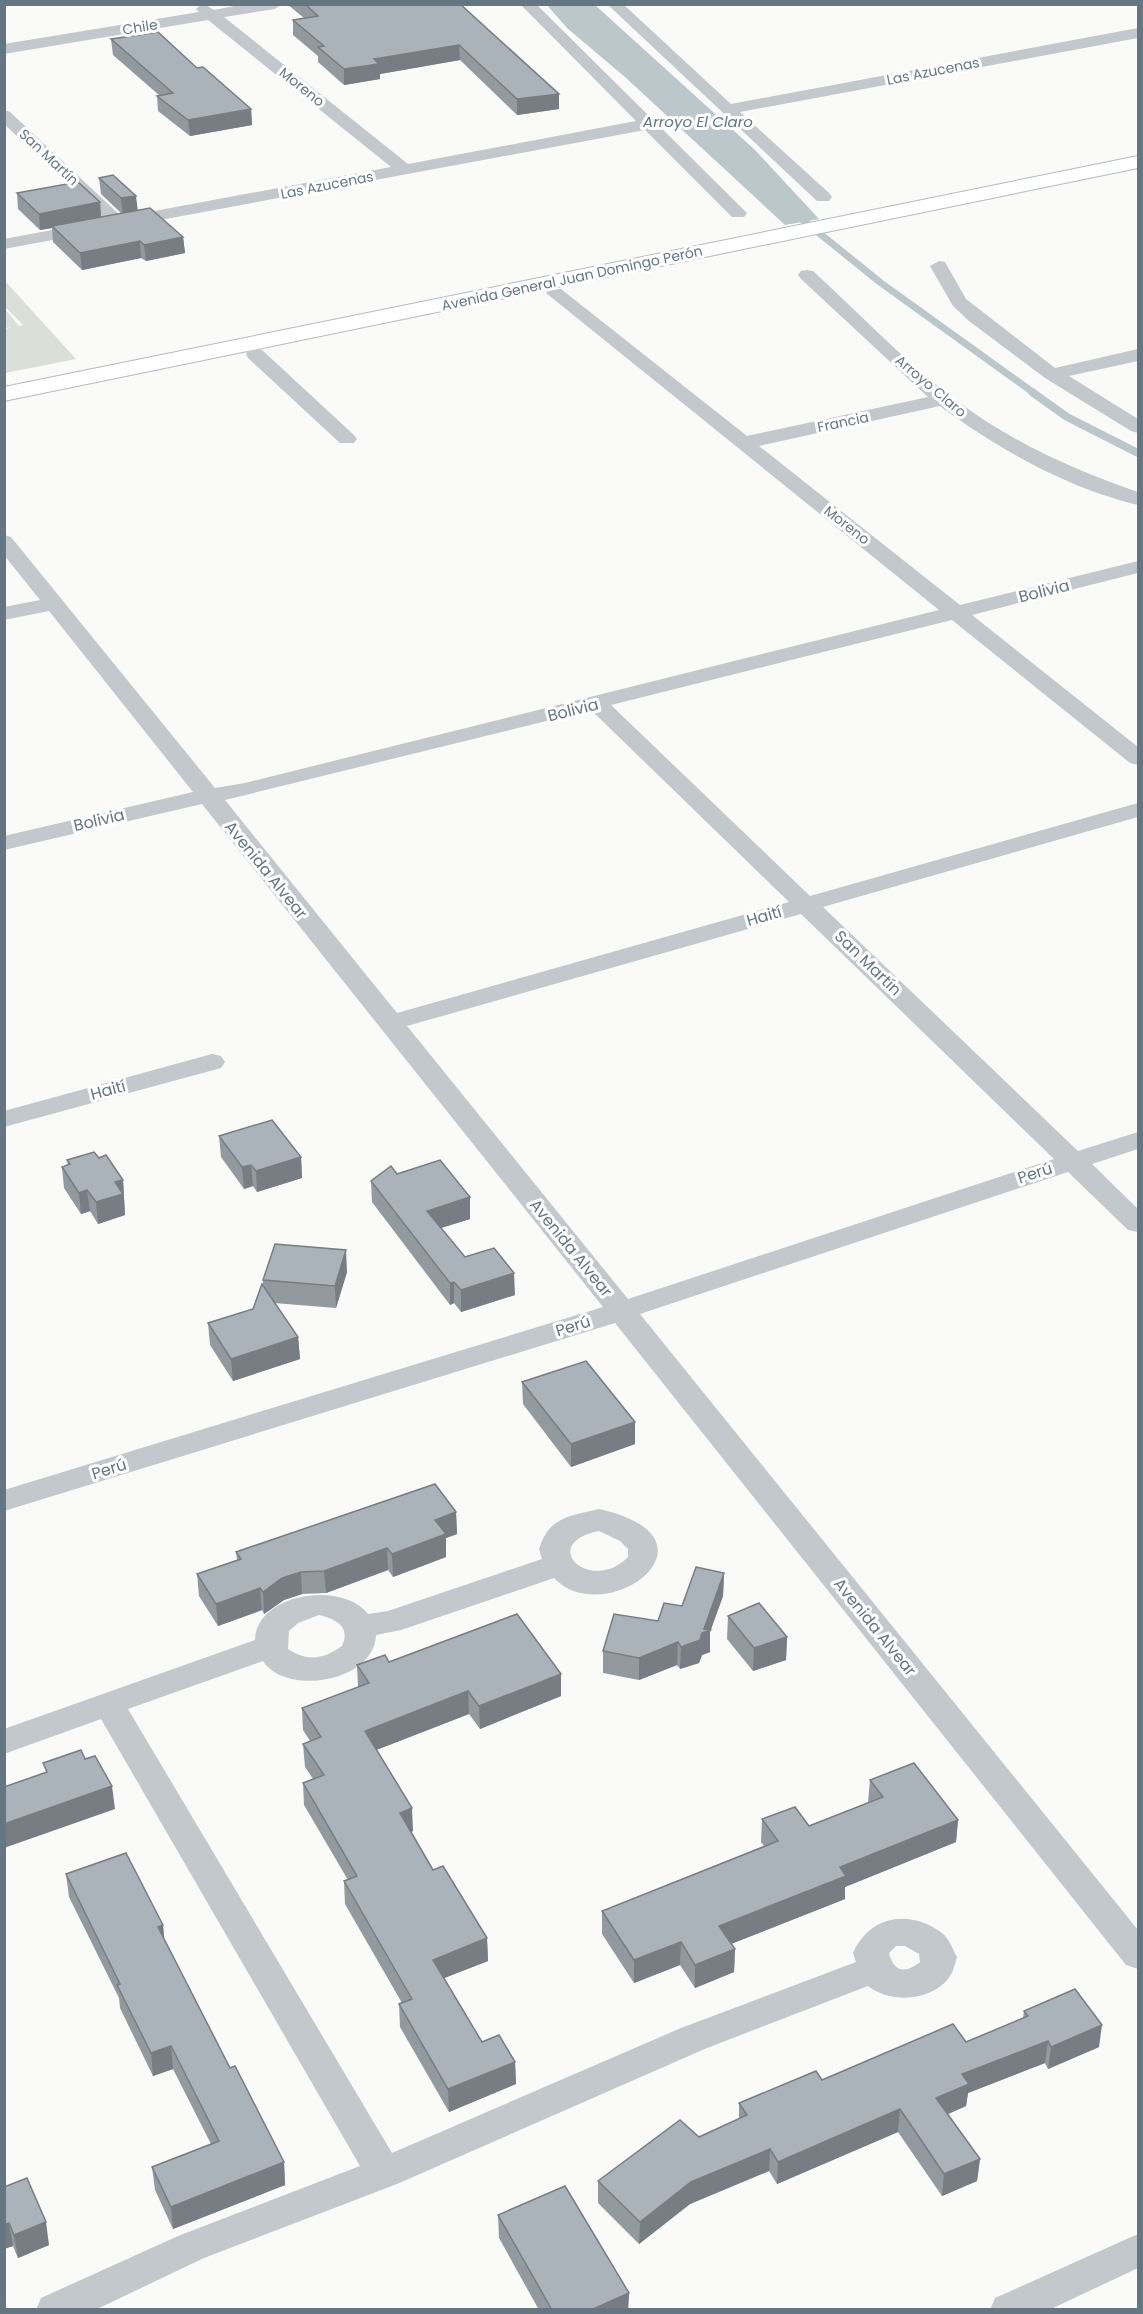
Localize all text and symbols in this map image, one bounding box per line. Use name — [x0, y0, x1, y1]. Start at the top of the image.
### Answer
street label: Chile — [121, 14, 159, 40]
street label: Las Azucenas — [885, 52, 981, 90]
street label: Moreno — [275, 63, 329, 111]
water label: Arroyo El Claro — [642, 111, 753, 132]
street label: San Martín — [15, 124, 83, 190]
street label: Las Azucenas — [279, 166, 375, 204]
street label: Avenida General Juan Domingo Perón — [440, 241, 704, 315]
street label: Arroyo Claro — [891, 350, 971, 422]
street label: Francia — [815, 407, 871, 437]
street label: Moreno — [820, 501, 874, 549]
street label: Bolivia — [1016, 574, 1072, 608]
street label: Bolivia — [545, 693, 601, 727]
street label: Bolivia — [71, 803, 127, 837]
street label: Avenida Alvear — [219, 816, 313, 924]
street label: Haití — [744, 900, 784, 932]
street label: San Martín — [829, 925, 907, 1001]
street label: Haití — [88, 1074, 128, 1106]
street label: Perú — [1015, 1157, 1055, 1189]
street label: Avenida Alvear — [524, 1194, 618, 1302]
street label: Perú — [553, 1310, 593, 1342]
street label: Perú — [89, 1453, 129, 1485]
street label: Avenida Alvear — [828, 1573, 922, 1681]

